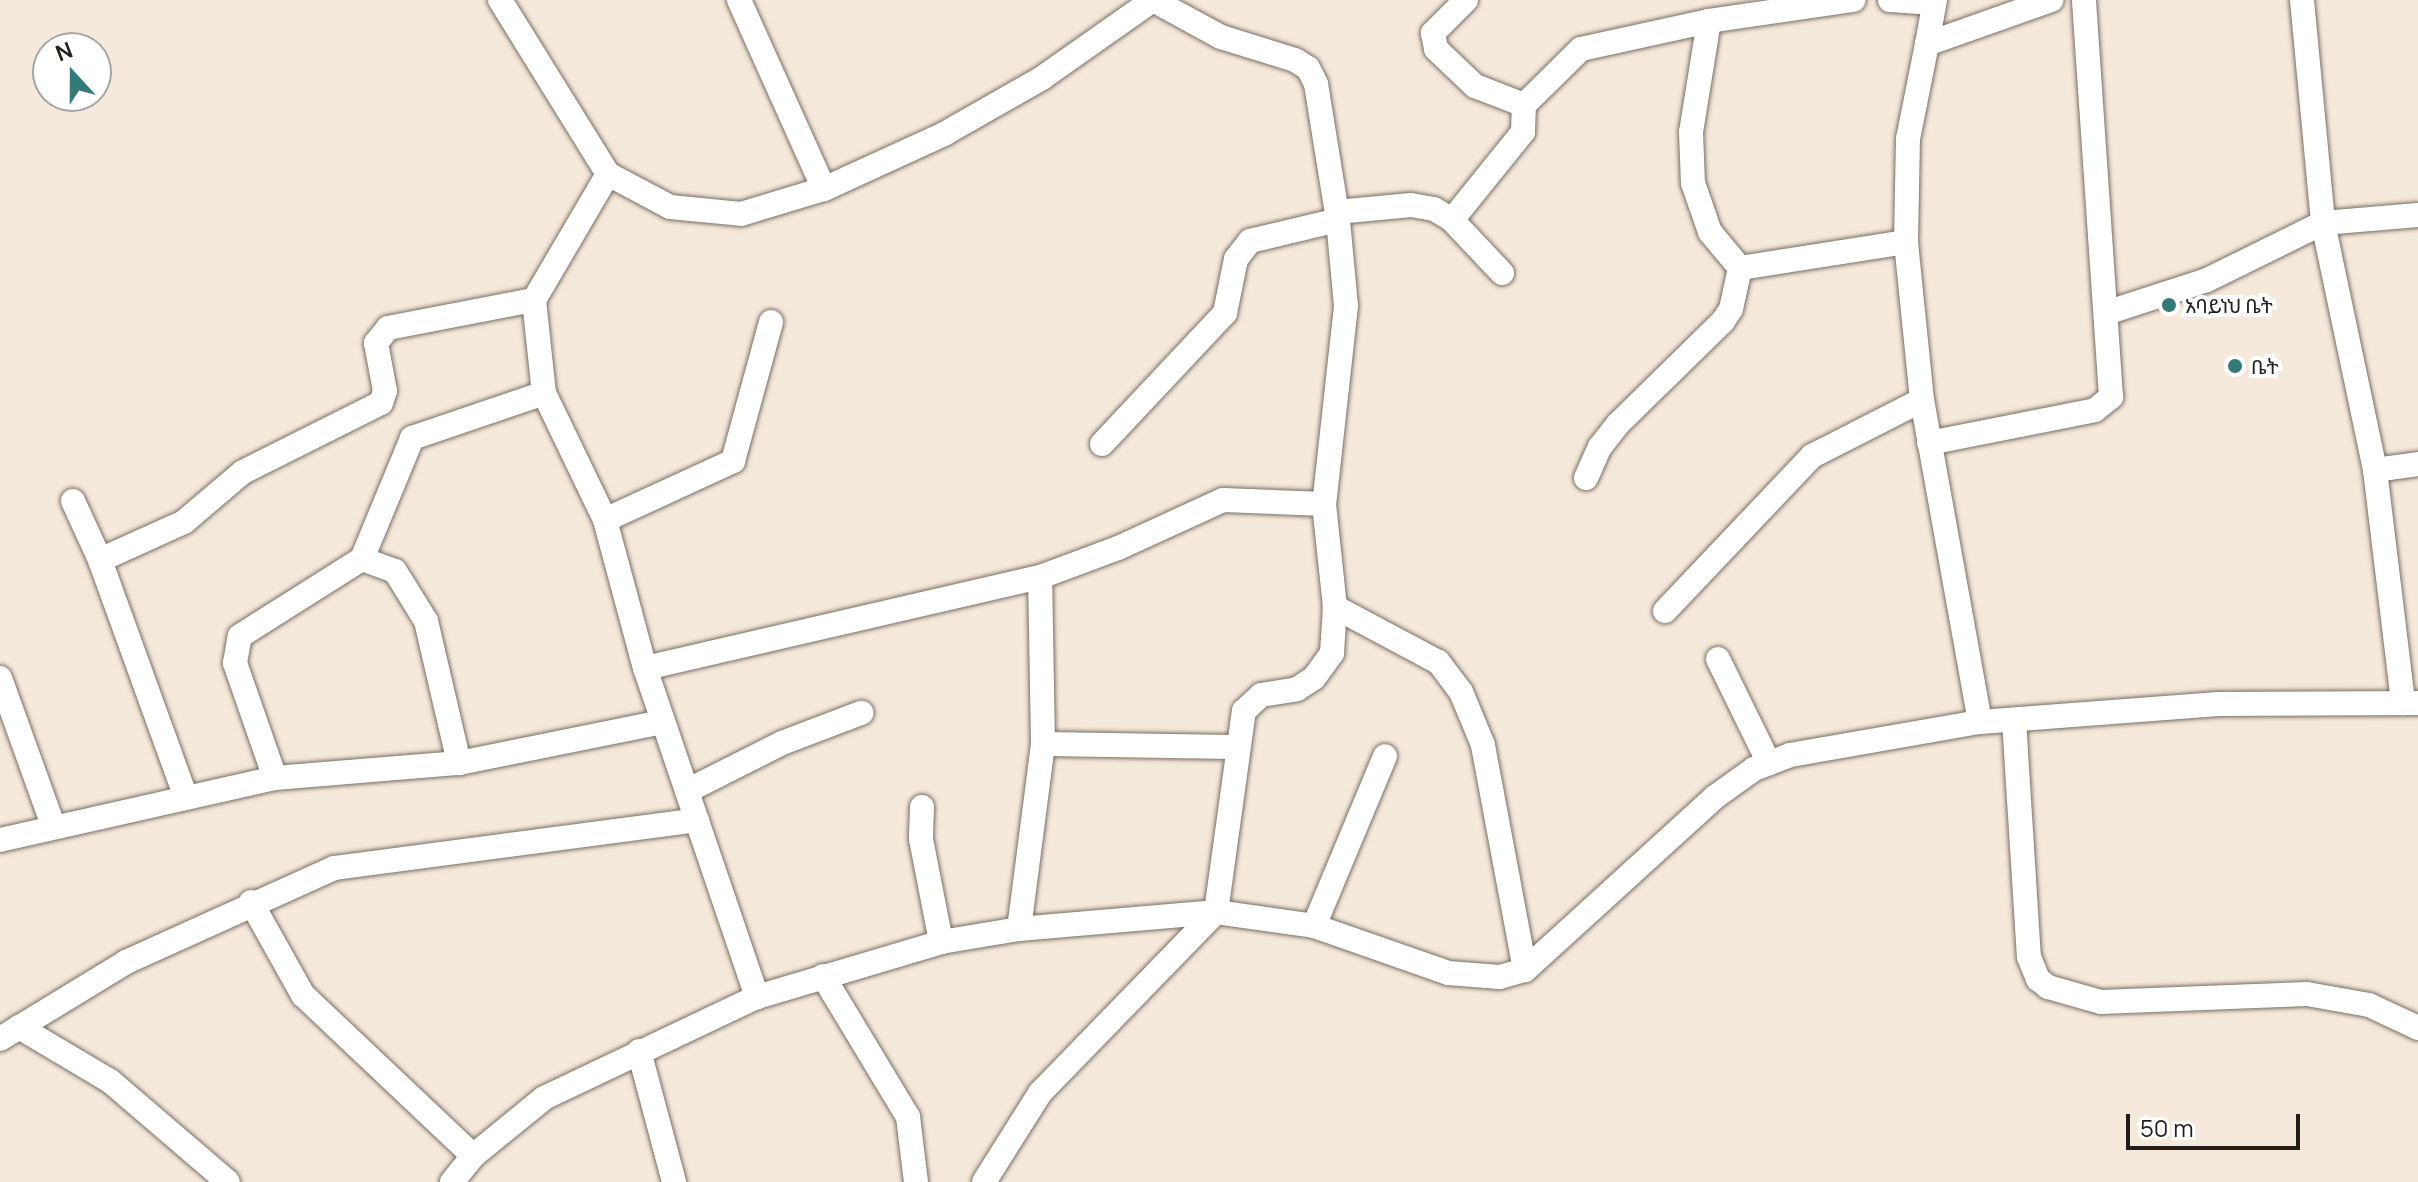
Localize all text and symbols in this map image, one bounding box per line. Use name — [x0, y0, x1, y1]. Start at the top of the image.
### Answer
north arrow — [32, 32, 112, 112]
text: N — [51, 35, 77, 68]
place label: አባይነህ ቤት — [2185, 293, 2273, 317]
marker: አባይነህ ቤት — [2160, 296, 2178, 314]
place label: ቤት — [2251, 354, 2278, 378]
marker: ቤት — [2226, 357, 2244, 375]
scale bar — [2130, 1098, 2304, 1148]
text: 50 m — [2140, 1111, 2194, 1144]

